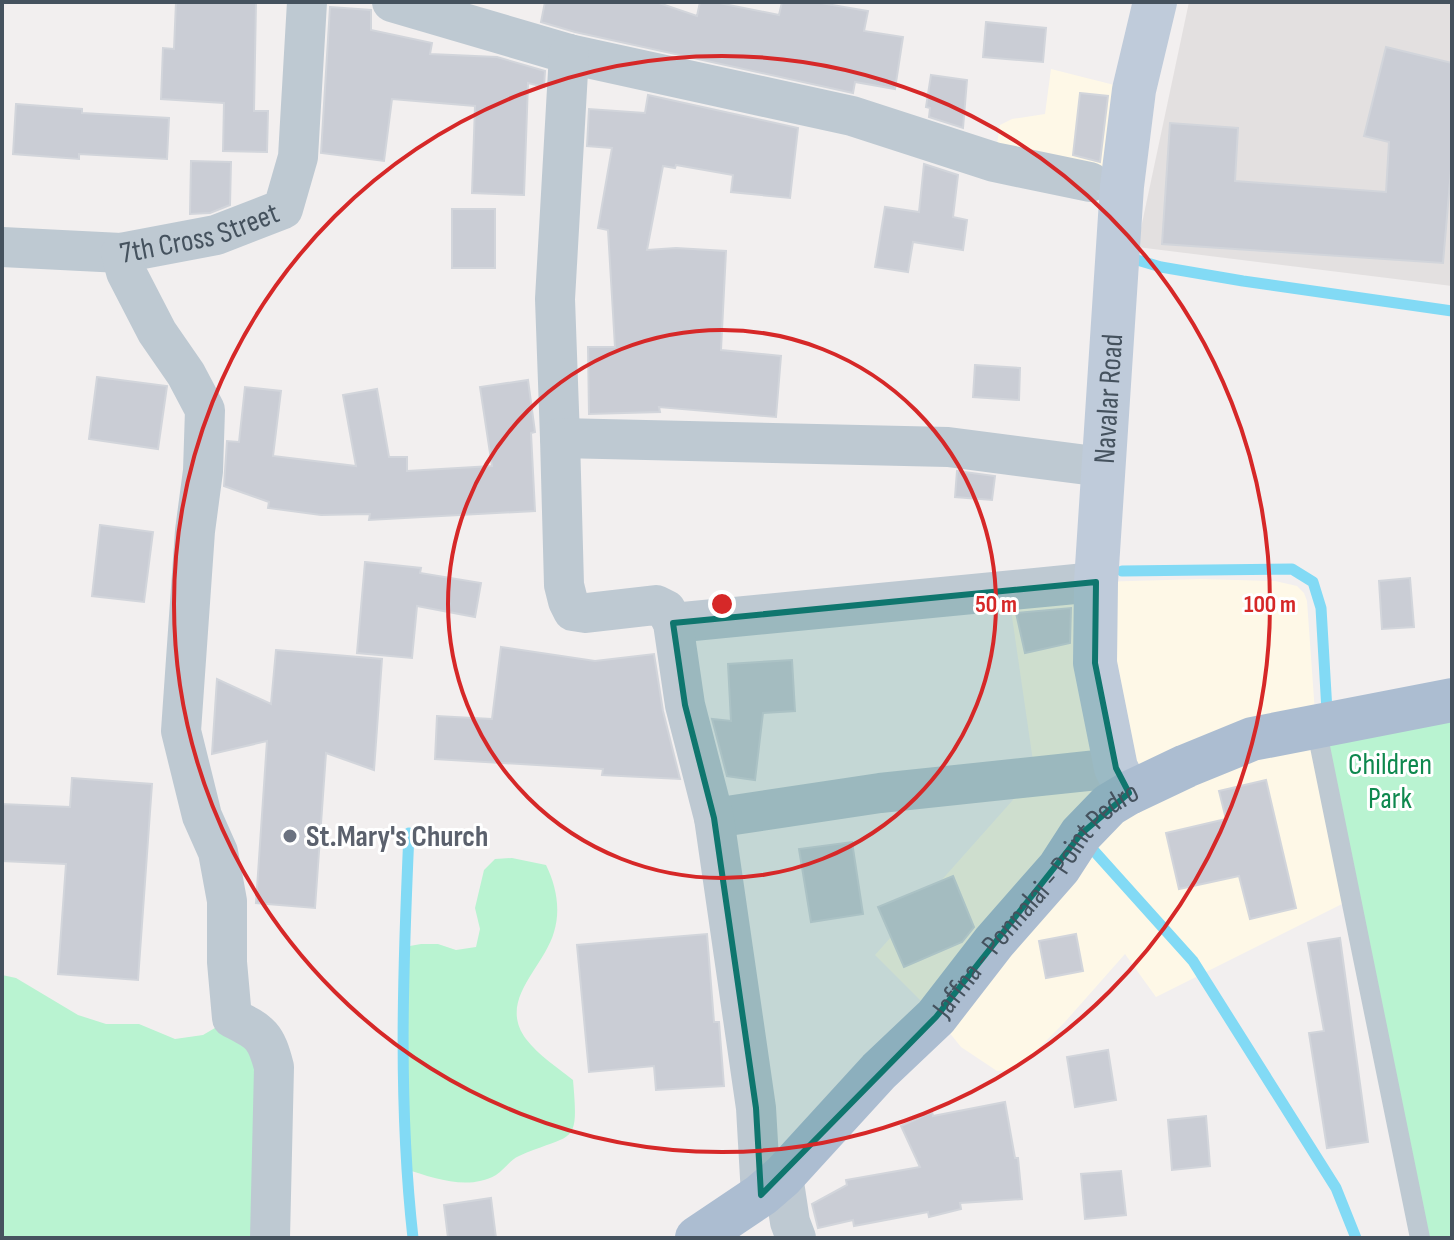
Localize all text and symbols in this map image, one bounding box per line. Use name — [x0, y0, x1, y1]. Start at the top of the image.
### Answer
street label: 7th Cross Street — [117, 195, 284, 272]
street label: Navalar Road — [1087, 333, 1131, 465]
centre of rings — [708, 590, 736, 618]
text: 50 m — [975, 590, 1017, 619]
text: 100 m — [1244, 590, 1296, 619]
park label: Children Park — [1348, 747, 1432, 817]
street label: Jaffna - Ponnalai - Point Pedro — [925, 774, 1145, 1026]
place label: St.Mary's Church — [306, 819, 488, 855]
marker: St.Mary's Church — [281, 827, 299, 845]

